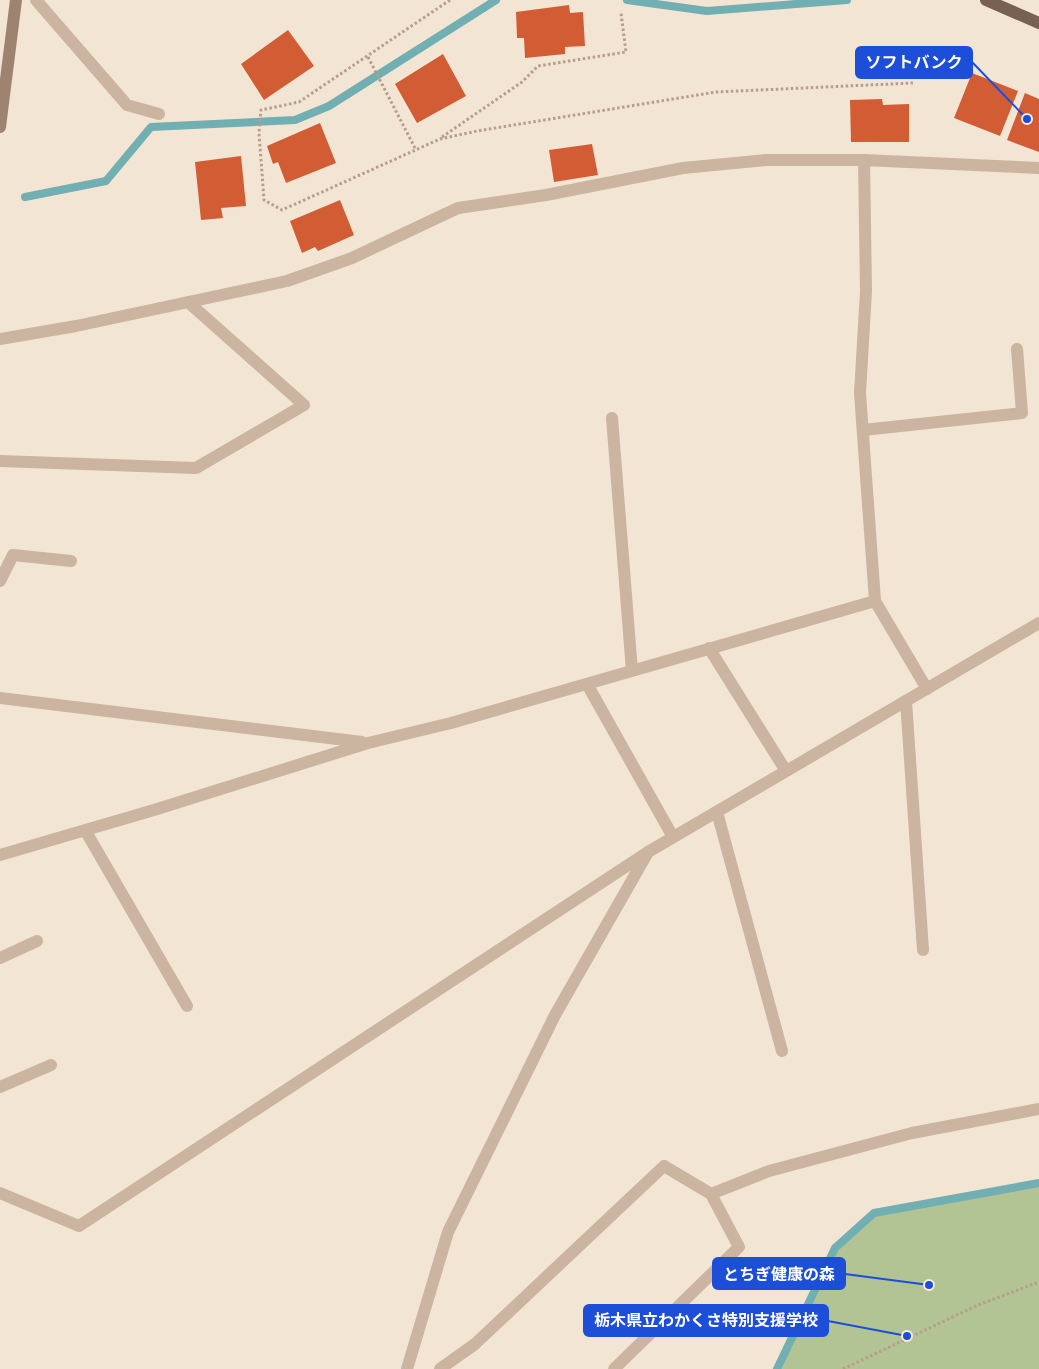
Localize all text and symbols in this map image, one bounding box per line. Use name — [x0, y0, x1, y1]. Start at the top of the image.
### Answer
callout: ソフトバンク — [856, 47, 972, 78]
text: ソフトバンク — [866, 54, 962, 71]
callout: とちぎ健康の森 — [713, 1258, 845, 1289]
text: とちぎ健康の森 — [723, 1266, 835, 1283]
callout: 栃木県立わかくさ特別支援学校 — [584, 1305, 828, 1336]
text: 栃木県立わかくさ特別支援学校 — [594, 1312, 818, 1329]

